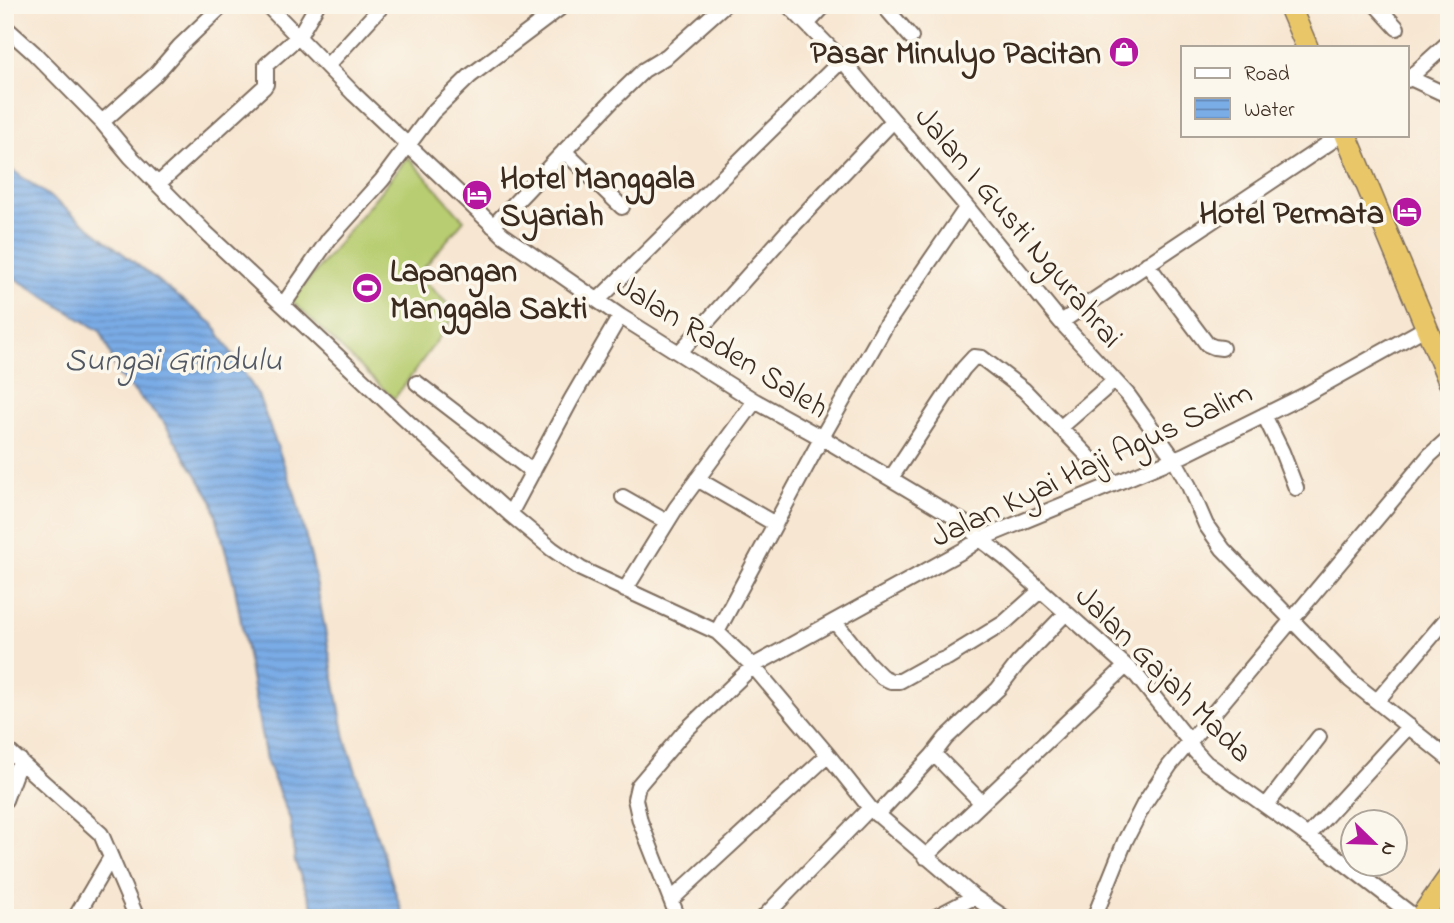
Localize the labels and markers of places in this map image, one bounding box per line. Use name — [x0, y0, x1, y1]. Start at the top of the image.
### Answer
place label: Pasar Minulyo Pacitan — [810, 32, 1101, 80]
shop icon: Pasar Minulyo Pacitan — [1107, 35, 1141, 69]
place label: Hotel Manggala Syariah — [500, 157, 695, 242]
hotel icon: Hotel Manggala Syariah — [460, 178, 494, 212]
place label: Hotel Permata — [1199, 192, 1384, 239]
hotel icon: Hotel Permata — [1390, 195, 1424, 229]
place label: Lapangan Manggala Sakti — [390, 250, 588, 335]
sports icon: Lapangan Manggala Sakti — [350, 271, 384, 305]

